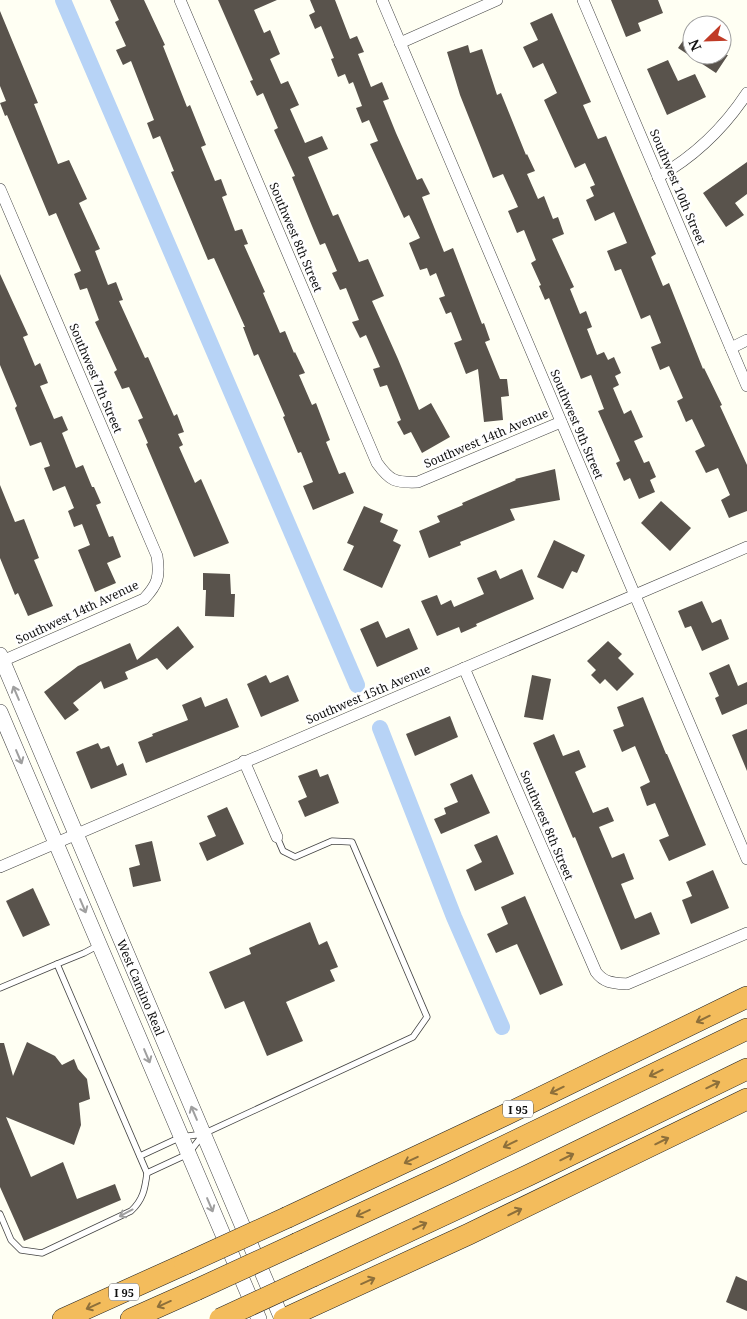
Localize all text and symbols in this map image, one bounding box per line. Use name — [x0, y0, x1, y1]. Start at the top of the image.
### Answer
north arrow — [682, 15, 732, 65]
text: N — [684, 36, 705, 54]
street label: Southwest 10th Street — [646, 126, 710, 248]
street label: Southwest 8th Street — [265, 180, 327, 294]
street label: Southwest 7th Street — [65, 321, 127, 435]
street label: Southwest 9th Street — [546, 367, 608, 481]
street label: Southwest 14th Avenue — [421, 404, 551, 472]
street label: Southwest 14th Avenue — [13, 576, 141, 648]
street label: Southwest 15th Avenue — [303, 660, 433, 728]
one-way arrow — [11, 686, 21, 701]
one-way arrow — [15, 749, 25, 764]
street label: Southwest 8th Street — [516, 768, 578, 882]
one-way arrow — [78, 898, 88, 913]
street label: West Camino Real — [113, 937, 169, 1038]
one-way arrow — [696, 1015, 711, 1024]
one-way arrow — [142, 1048, 152, 1063]
one-way arrow — [649, 1069, 664, 1079]
one-way arrow — [705, 1080, 720, 1089]
one-way arrow — [550, 1086, 565, 1095]
road number: I 95 — [503, 1100, 533, 1118]
one-way arrow — [189, 1106, 199, 1121]
one-way arrow — [654, 1136, 669, 1146]
one-way arrow — [503, 1140, 518, 1149]
one-way arrow — [559, 1151, 574, 1161]
one-way arrow — [403, 1155, 418, 1165]
one-way arrow — [206, 1197, 216, 1212]
one-way arrow — [507, 1206, 522, 1216]
one-way arrow — [119, 1209, 134, 1218]
one-way arrow — [356, 1209, 371, 1219]
one-way arrow — [412, 1221, 427, 1230]
one-way arrow — [360, 1275, 375, 1285]
road number: I 95 — [109, 1284, 139, 1300]
one-way arrow — [157, 1300, 172, 1310]
one-way arrow — [86, 1301, 101, 1311]

